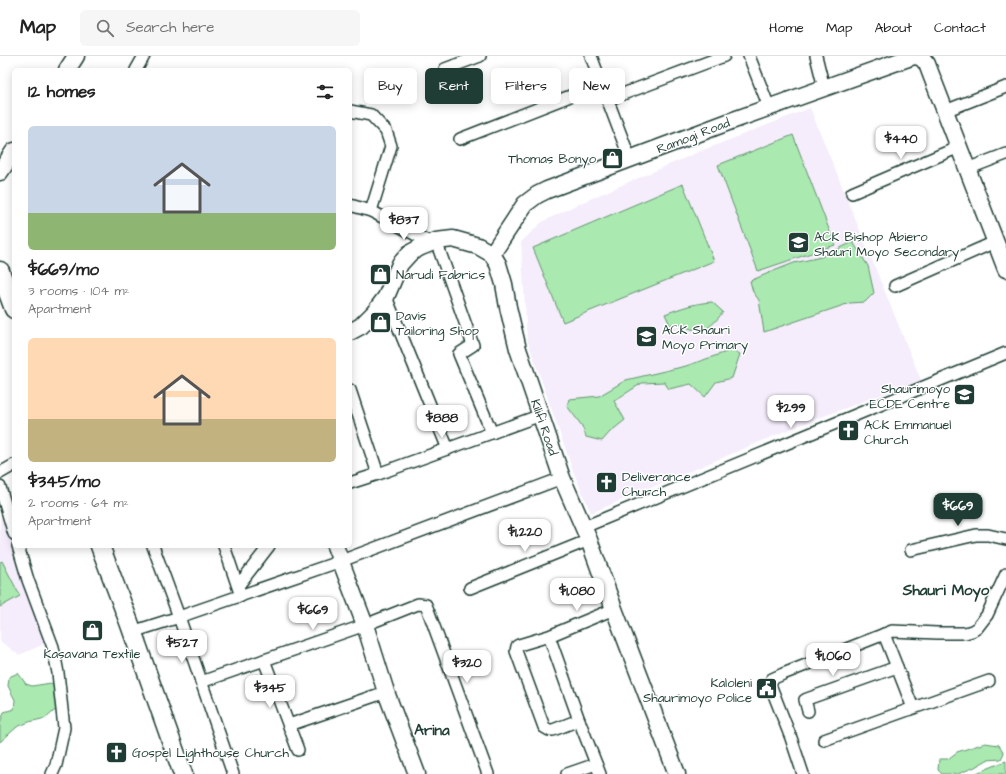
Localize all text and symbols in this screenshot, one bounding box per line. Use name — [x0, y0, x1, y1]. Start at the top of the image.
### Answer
search box — [80, 10, 360, 46]
text: Map — [20, 14, 56, 41]
icon: search — [94, 17, 116, 39]
text: Search here — [126, 17, 215, 38]
text: Home — [769, 18, 804, 38]
text: Map — [826, 18, 852, 38]
text: About — [874, 18, 912, 38]
text: Contact — [934, 18, 986, 38]
chip: Buy — [364, 68, 417, 104]
chip: Rent — [425, 68, 483, 104]
chip: Filters — [491, 68, 561, 104]
chip: New — [569, 68, 625, 104]
text: 12 homes — [28, 80, 96, 104]
icon: filters — [314, 81, 336, 103]
street label: Ramogi Road — [654, 114, 733, 159]
pin: $440 — [877, 126, 925, 160]
text: $440 — [884, 130, 918, 148]
shop icon: Thomas Bonyo — [599, 145, 625, 171]
place label: Thomas Bonyo — [508, 150, 597, 169]
icon: home — [146, 152, 218, 224]
pin: $837 — [380, 207, 428, 241]
text: $837 — [389, 211, 419, 229]
place label: ACK Bishop Abiero Shauri Moyo Secondary — [814, 228, 959, 262]
school or university icon: ACK Bishop Abiero Shauri Moyo Secondary — [785, 230, 811, 256]
text: $669/mo — [28, 258, 99, 282]
shop icon: Narudi Fabrics — [367, 261, 393, 287]
place label: Narudi Fabrics — [396, 266, 486, 284]
text: 3 rooms · 104 m² — [28, 282, 129, 300]
text: Apartment — [28, 300, 92, 318]
place label: Davis Tailoring Shop — [396, 307, 479, 341]
shop icon: Davis Tailoring Shop — [368, 309, 394, 335]
place label: ACK Shauri Moyo Primary — [662, 321, 748, 355]
school or university icon: ACK Shauri Moyo Primary — [633, 323, 659, 349]
icon: home — [146, 364, 218, 436]
place label: Shaurimoyo ECDE Centre — [870, 380, 951, 413]
school or university icon: Shaurimoyo ECDE Centre — [952, 382, 978, 408]
pin: $299 — [767, 395, 815, 429]
street label: Kilifi Road — [526, 397, 562, 458]
text: $299 — [776, 399, 806, 417]
pin: $888 — [418, 405, 466, 439]
text: $888 — [426, 409, 458, 427]
place label: ACK Emmanuel Church — [864, 416, 951, 449]
church icon: ACK Emmanuel Church — [835, 418, 861, 444]
place label: Deliverance Church — [622, 468, 691, 501]
text: $345/mo — [28, 470, 100, 494]
church icon: Deliverance Church — [594, 470, 620, 496]
pin: $669 — [934, 493, 982, 527]
text: 2 rooms · 64 m² — [28, 494, 129, 512]
text: $669 — [943, 497, 973, 515]
text: Apartment — [28, 512, 92, 530]
pin: $1,220 — [492, 519, 558, 553]
text: $1,220 — [508, 523, 542, 541]
pin: $1,080 — [544, 578, 610, 612]
district label: Shauri Moyo — [902, 580, 990, 602]
text: $1,080 — [559, 582, 595, 600]
pin: $669 — [289, 597, 337, 631]
text: $669 — [298, 601, 328, 619]
shop icon: Kasavana Textile — [79, 618, 105, 644]
pin: $527 — [158, 630, 206, 664]
text: $527 — [166, 634, 198, 652]
pin: $1,060 — [800, 643, 866, 677]
place label: Kasavana Textile — [44, 645, 140, 663]
text: $1,060 — [815, 647, 851, 665]
pin: $320 — [443, 650, 491, 684]
text: $320 — [452, 654, 482, 672]
place label: Kaloleni Shaurimoyo Police — [643, 674, 752, 708]
pin: $345 — [246, 675, 294, 709]
public building icon: Kaloleni Shaurimoyo Police — [754, 676, 780, 702]
text: $345 — [254, 679, 286, 697]
district label: Arina — [414, 720, 450, 741]
church icon: Gospel Lighthouse Church — [103, 739, 129, 765]
place label: Gospel Lighthouse Church — [132, 744, 289, 763]

